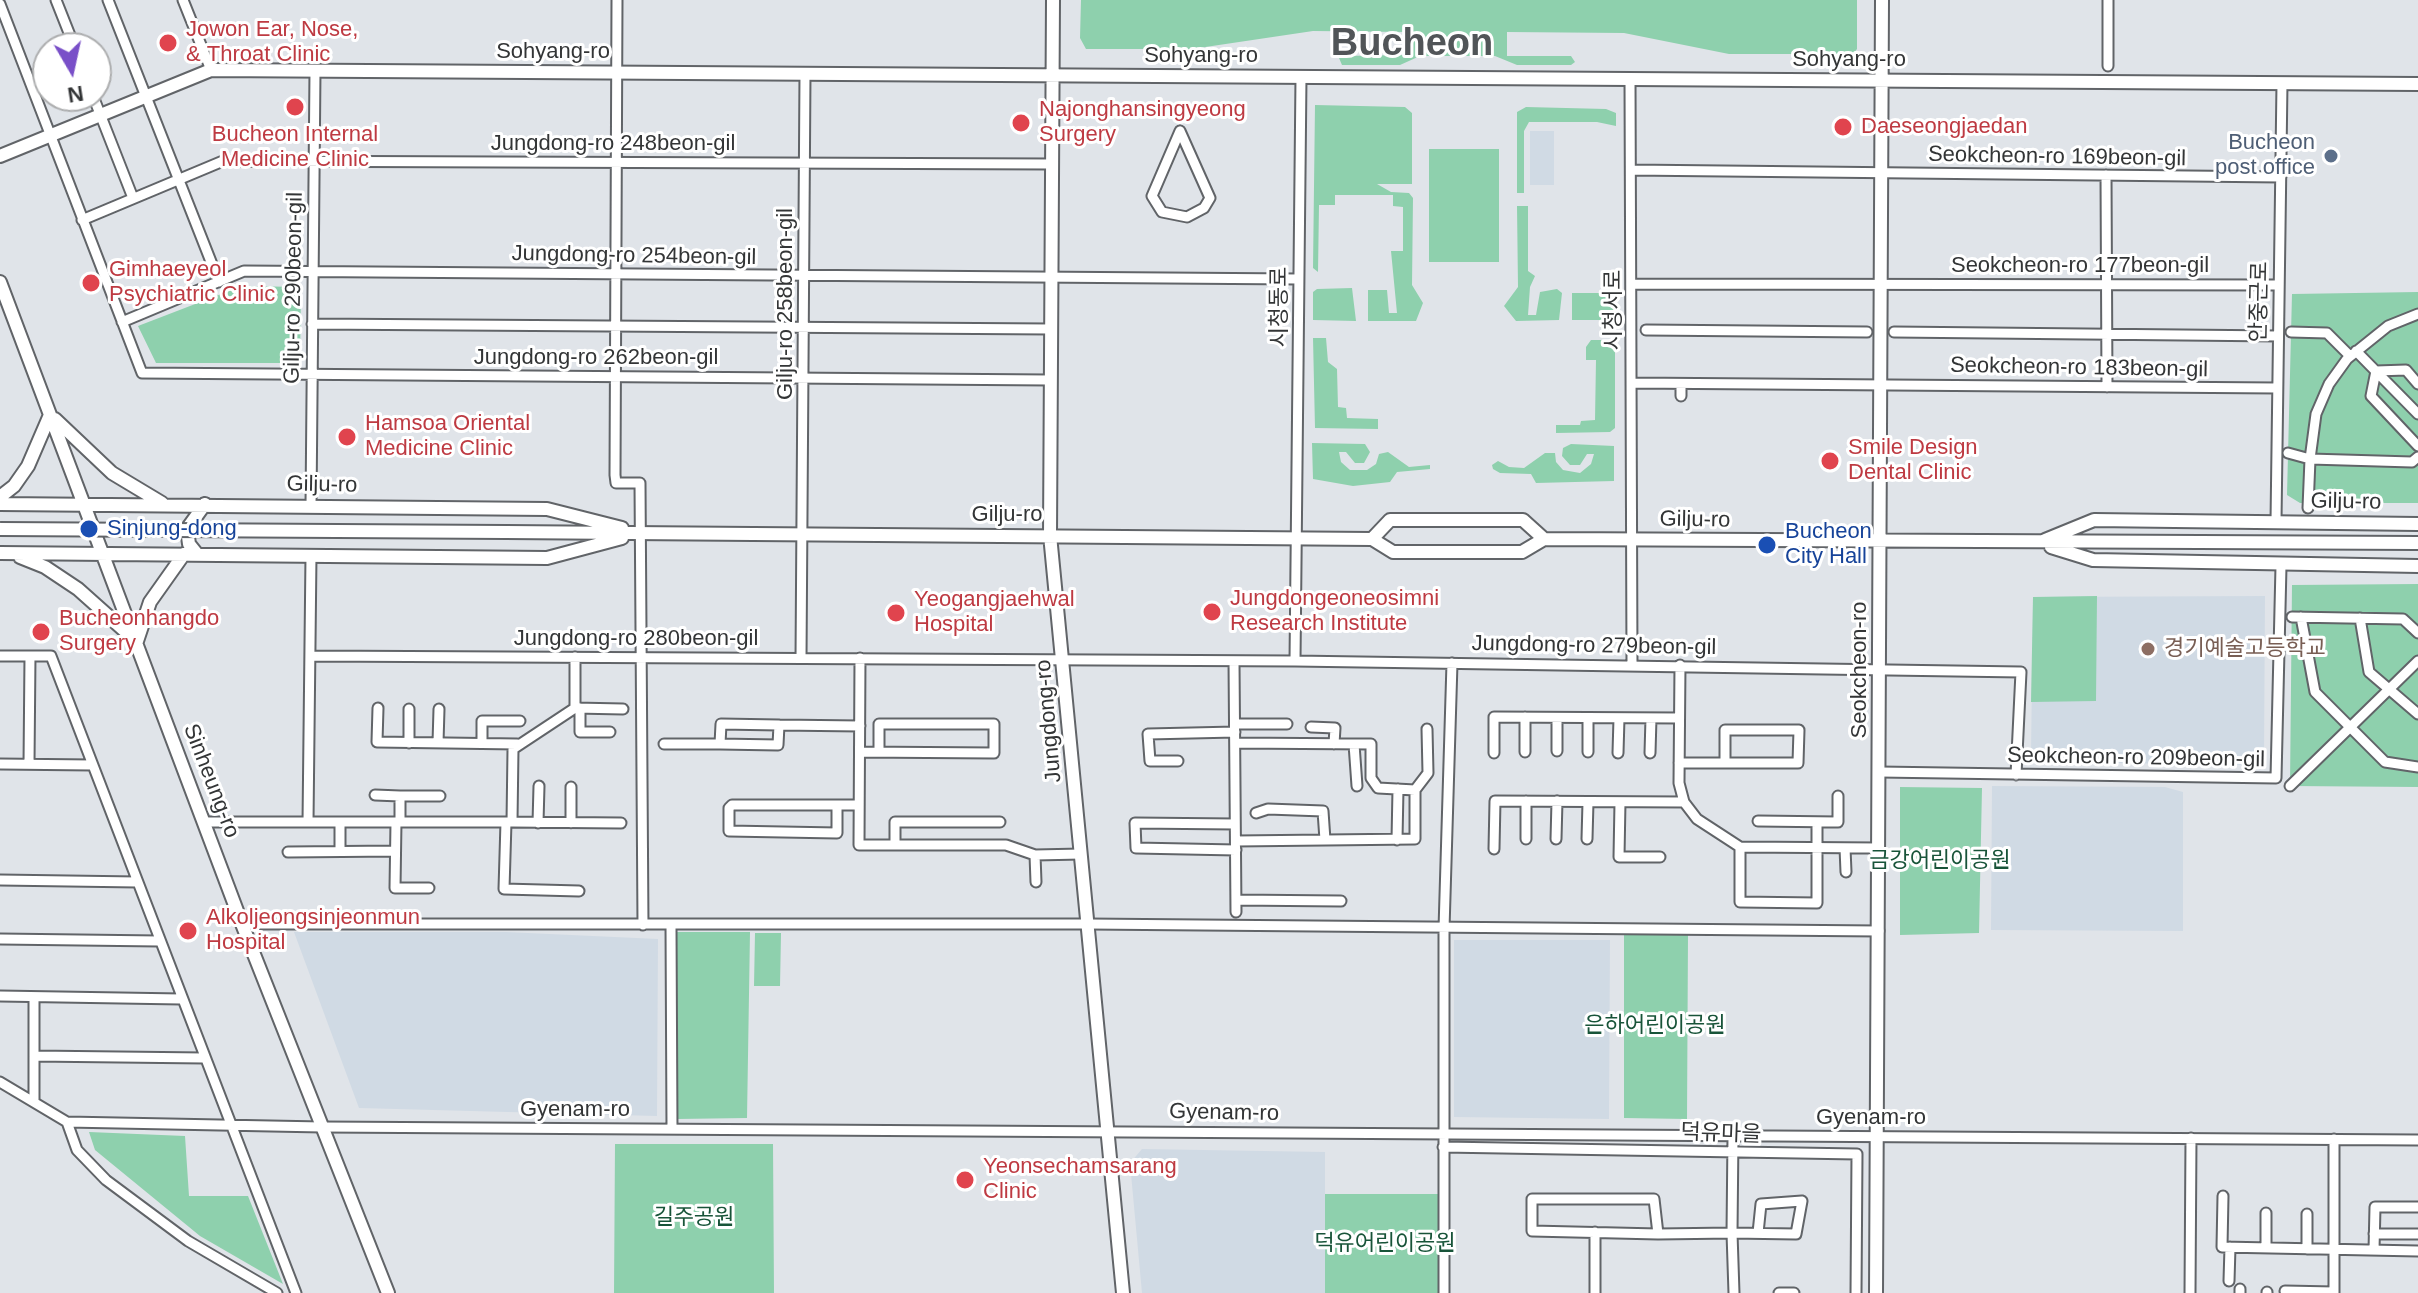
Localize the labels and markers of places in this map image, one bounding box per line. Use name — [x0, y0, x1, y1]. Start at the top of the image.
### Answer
place label: Jowon Ear, Nose, & Throat Clinic — [186, 17, 358, 68]
marker: Jowon Ear, Nose, & Throat Clinic — [157, 32, 179, 54]
marker: Bucheon Internal Medicine Clinic — [284, 96, 306, 118]
place label: Najonghansingyeong Surgery — [1039, 97, 1246, 148]
marker: Najonghansingyeong Surgery — [1010, 112, 1032, 134]
place label: Daeseongjaedan — [1861, 114, 2027, 140]
marker: Daeseongjaedan — [1832, 116, 1854, 138]
place label: Bucheon Internal Medicine Clinic — [212, 122, 378, 174]
place label: Bucheon post office — [2215, 130, 2315, 182]
marker: Bucheon post office — [2322, 147, 2340, 165]
place label: Gimhaeyeol Psychiatric Clinic — [109, 257, 275, 308]
marker: Gimhaeyeol Psychiatric Clinic — [80, 272, 102, 294]
place label: Hamsoa Oriental Medicine Clinic — [365, 411, 530, 462]
marker: Hamsoa Oriental Medicine Clinic — [336, 426, 358, 448]
place label: Smile Design Dental Clinic — [1848, 435, 1978, 486]
marker: Smile Design Dental Clinic — [1819, 450, 1841, 472]
place label: Sinjung-dong — [107, 516, 237, 542]
marker: Sinjung-dong — [78, 518, 100, 540]
place label: Bucheon City Hall — [1785, 519, 1872, 570]
marker: Bucheon City Hall — [1756, 534, 1778, 556]
place label: Jungdongeoneosimni Research Institute — [1230, 586, 1439, 638]
place label: Yeogangjaehwal Hospital — [914, 587, 1075, 638]
marker: Jungdongeoneosimni Research Institute — [1201, 601, 1223, 623]
marker: Yeogangjaehwal Hospital — [885, 602, 907, 624]
place label: Bucheonhangdo Surgery — [59, 606, 219, 658]
marker: Bucheonhangdo Surgery — [30, 621, 52, 643]
place label: 경기예술고등학교 — [2164, 636, 2326, 662]
marker: 경기예술고등학교 — [2139, 640, 2157, 658]
place label: Alkoljeongsinjeonmun Hospital — [206, 905, 420, 956]
marker: Alkoljeongsinjeonmun Hospital — [177, 920, 199, 942]
place label: Yeonsechamsarang Clinic — [983, 1154, 1177, 1206]
marker: Yeonsechamsarang Clinic — [954, 1169, 976, 1191]

